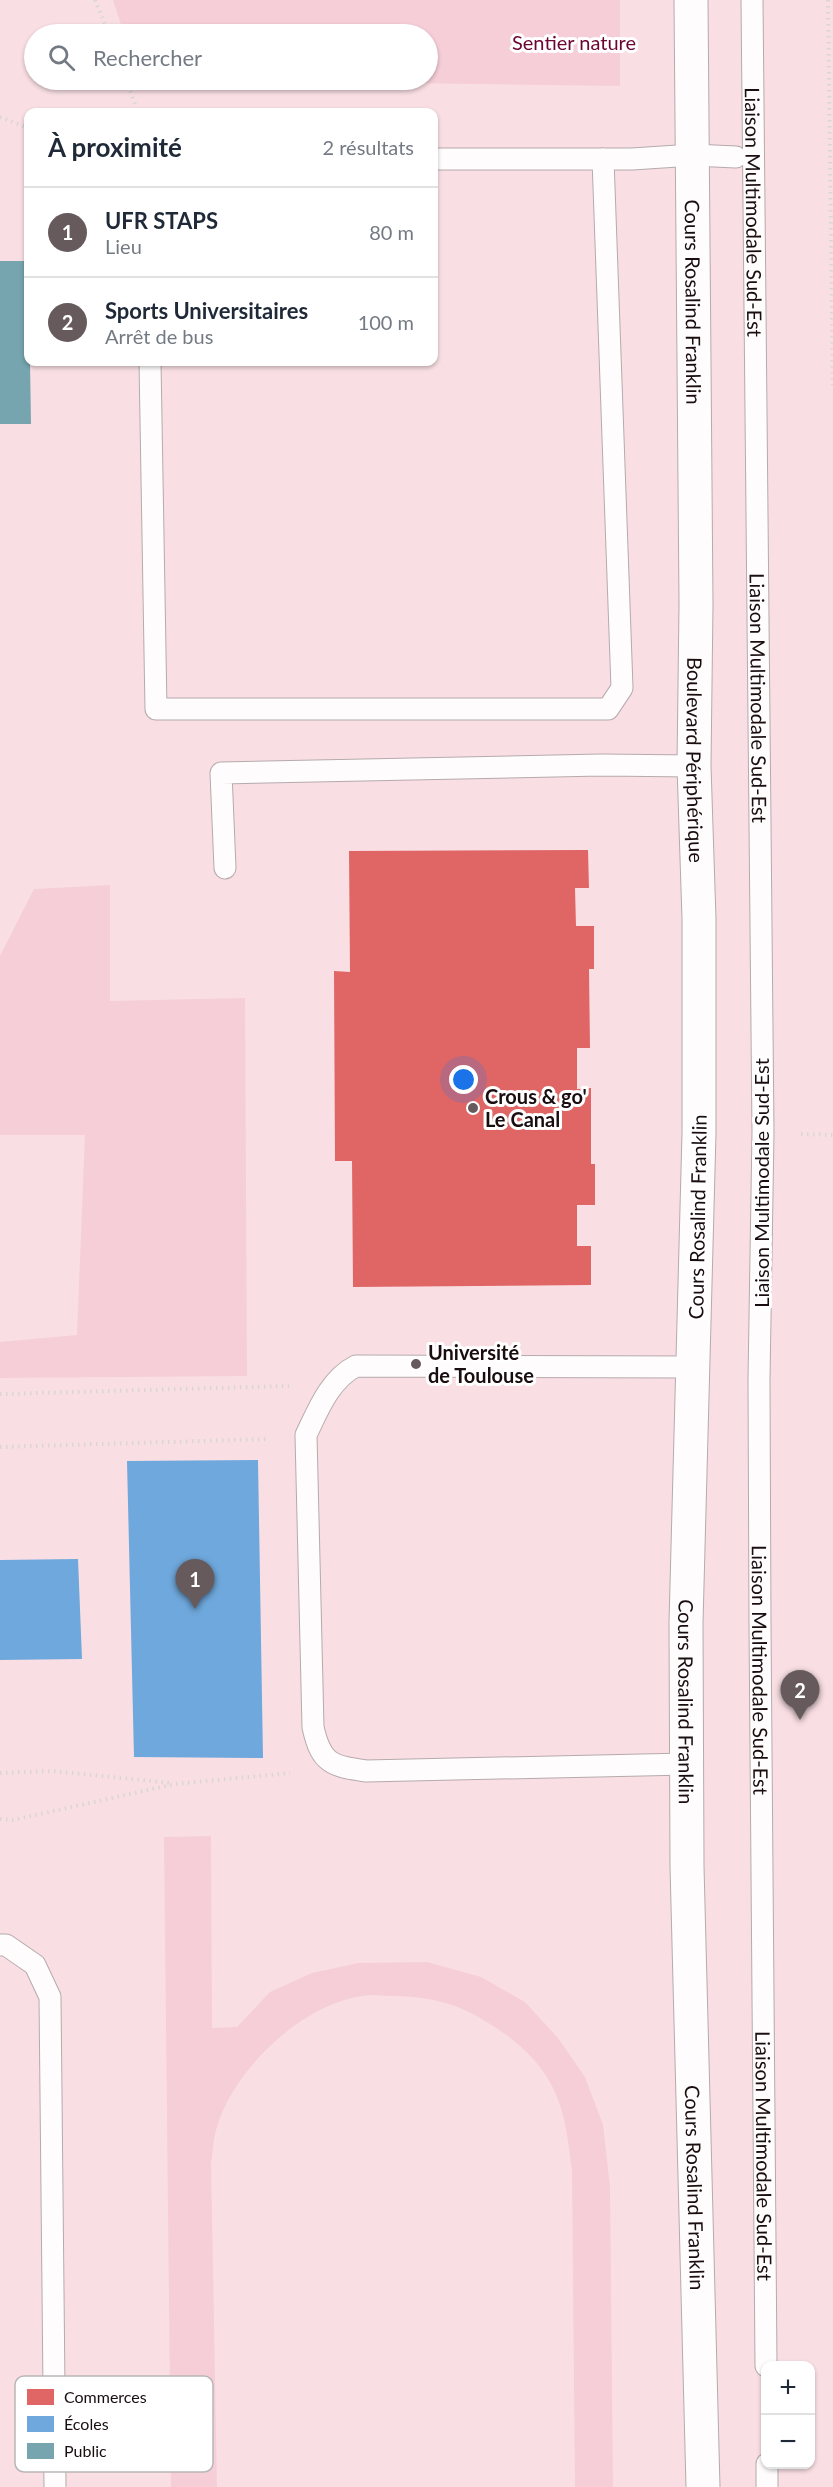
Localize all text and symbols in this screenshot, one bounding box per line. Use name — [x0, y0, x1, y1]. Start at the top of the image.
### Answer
search box — [24, 24, 438, 90]
park label: Sentier nature — [512, 30, 636, 54]
icon: search — [45, 41, 78, 74]
text: Rechercher — [93, 44, 202, 71]
street label: Liaison Multimodale Sud-Est — [741, 87, 767, 337]
text: À proximité — [48, 131, 182, 163]
text: 2 résultats — [323, 135, 414, 159]
street label: Cours Rosalind Franklin — [681, 199, 706, 405]
text: UFR STAPS — [105, 207, 218, 234]
text: 1 — [62, 220, 73, 244]
text: 80 m — [369, 220, 414, 244]
text: Lieu — [105, 234, 142, 258]
text: Sports Universitaires — [105, 297, 308, 324]
text: 2 — [62, 310, 73, 334]
text: 100 m — [358, 310, 414, 334]
text: Arrêt de bus — [105, 324, 213, 348]
street label: Liaison Multimodale Sud-Est — [746, 573, 772, 823]
street label: Boulevard Périphérique — [682, 657, 709, 863]
street label: Liaison Multimodale Sud-Est — [749, 1058, 773, 1308]
your location — [449, 1065, 478, 1094]
place label: Crous & go' Le Canal — [485, 1084, 587, 1131]
marker: Crous & go' Le Canal — [466, 1101, 480, 1115]
street label: Cours Rosalind Franklin — [683, 1114, 711, 1320]
place label: Université de Toulouse — [428, 1340, 534, 1387]
marker: Université de Toulouse — [409, 1357, 423, 1371]
street label: Liaison Multimodale Sud-Est — [748, 1545, 773, 1795]
pin: 1 — [176, 1560, 214, 1609]
street label: Cours Rosalind Franklin — [674, 1599, 699, 1804]
pin: 2 — [780, 1670, 820, 1720]
street label: Liaison Multimodale Sud-Est — [751, 2031, 777, 2281]
street label: Cours Rosalind Franklin — [681, 2085, 710, 2290]
map controls — [761, 2361, 815, 2469]
button: + — [761, 2361, 815, 2415]
legend — [15, 2376, 213, 2472]
text: Commerces — [64, 2387, 147, 2406]
text: Écoles — [64, 2414, 109, 2433]
button: − — [761, 2415, 815, 2469]
text: Public — [64, 2441, 107, 2460]

